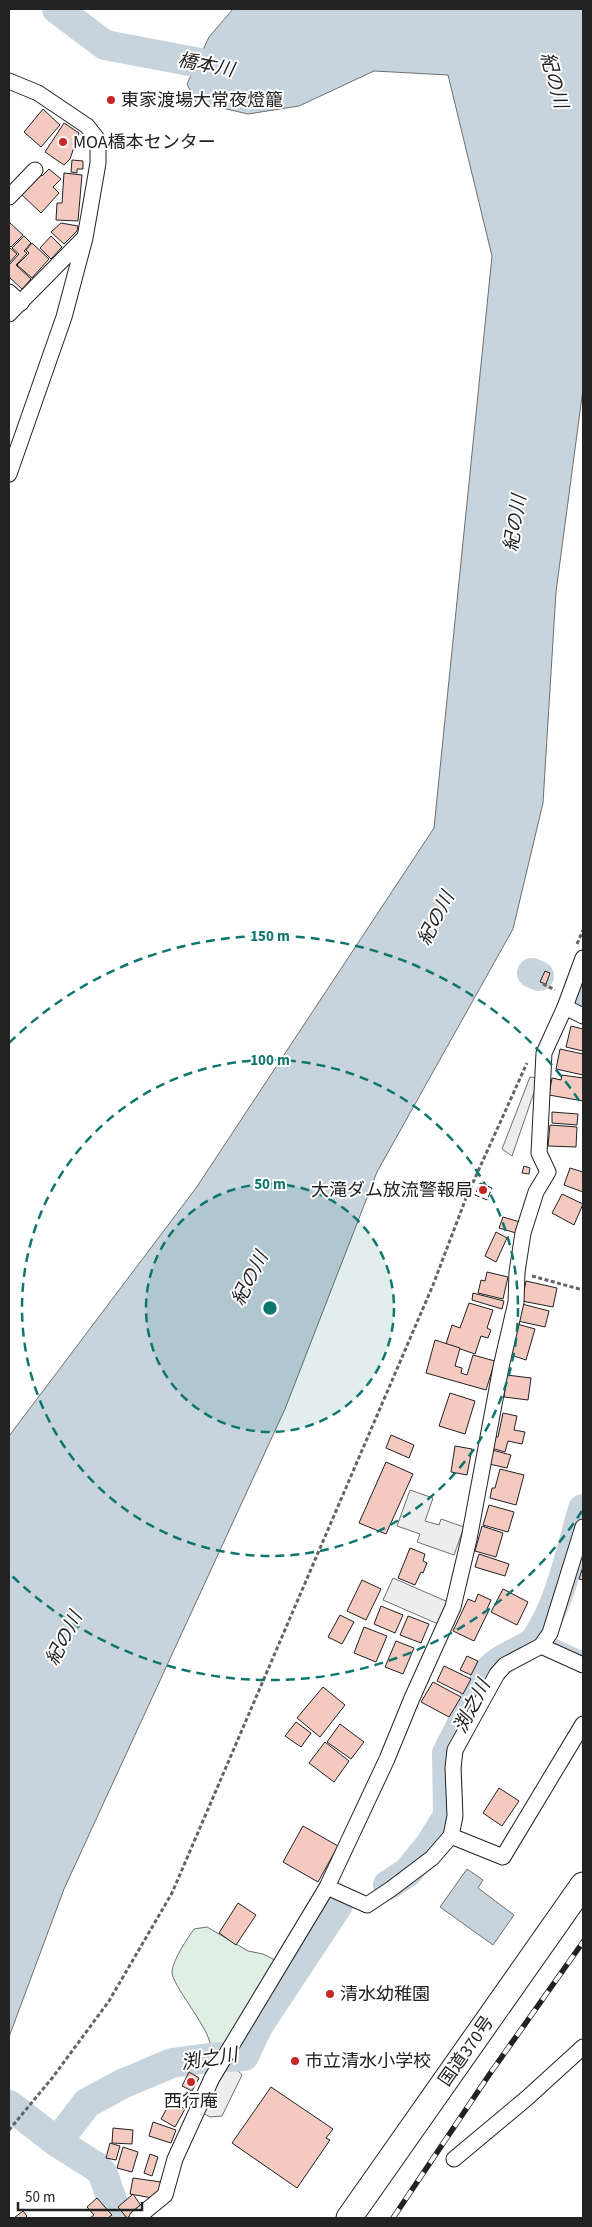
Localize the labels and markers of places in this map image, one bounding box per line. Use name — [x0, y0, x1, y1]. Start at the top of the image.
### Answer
place label: 東家渡場大常夜燈籠 — [121, 88, 283, 113]
marker: 東家渡場大常夜燈籠 — [105, 94, 117, 106]
place label: MOA橋本センター — [73, 130, 216, 155]
marker: MOA橋本センター — [57, 136, 69, 148]
place label: 大滝ダム放流警報局 — [311, 1178, 473, 1203]
marker: 大滝ダム放流警報局 — [477, 1184, 489, 1196]
centre of rings — [261, 1299, 279, 1317]
place label: 清水幼稚園 — [340, 1982, 430, 2007]
marker: 清水幼稚園 — [324, 1988, 336, 2000]
place label: 市立清水小学校 — [305, 2049, 431, 2074]
marker: 市立清水小学校 — [289, 2055, 301, 2067]
marker: 西行庵 — [185, 2076, 197, 2088]
place label: 西行庵 — [164, 2089, 218, 2114]

